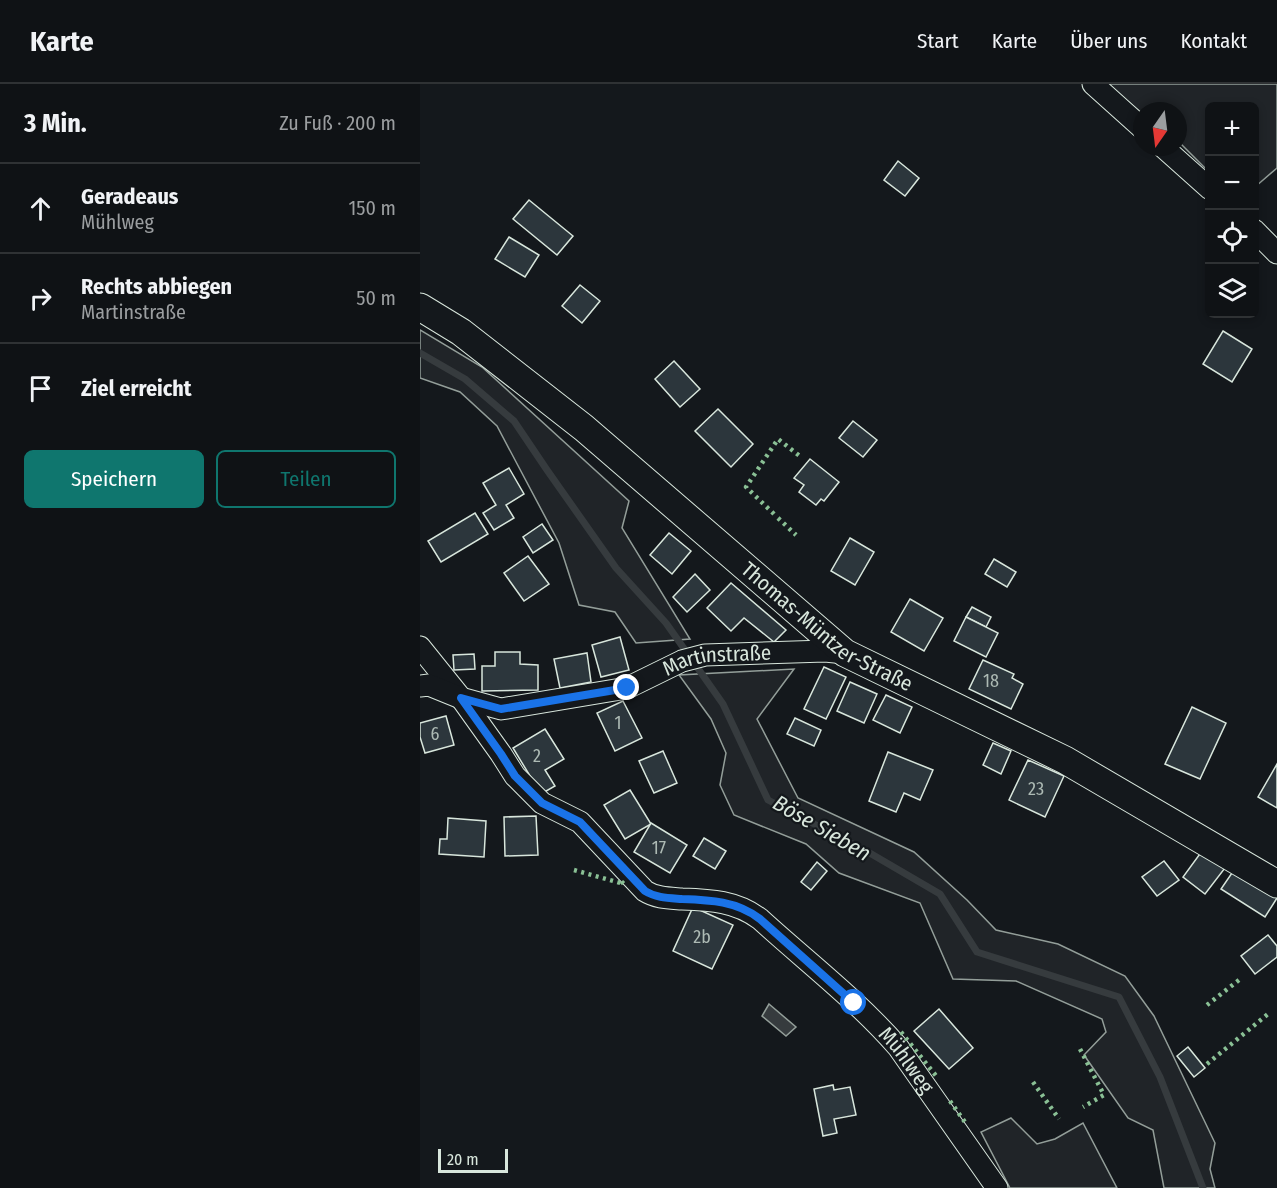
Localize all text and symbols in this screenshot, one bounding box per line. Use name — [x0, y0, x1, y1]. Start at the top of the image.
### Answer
text: Karte — [30, 25, 94, 58]
text: Start — [917, 28, 959, 54]
text: Karte — [992, 28, 1037, 54]
text: Über uns — [1070, 28, 1147, 54]
text: Kontakt — [1180, 28, 1247, 54]
north arrow — [1133, 102, 1187, 156]
map controls — [1205, 102, 1259, 318]
button: + — [1205, 102, 1259, 156]
text: 3 Min. — [24, 108, 87, 139]
text: Zu Fuß · 200 m — [279, 111, 396, 135]
button: − — [1205, 156, 1259, 210]
text: Geradeaus — [81, 183, 178, 210]
icon: ahead — [24, 192, 57, 225]
text: 150 m — [349, 196, 396, 220]
text: Mühlweg — [81, 210, 154, 234]
button: locate — [1205, 210, 1259, 264]
button: layers — [1205, 264, 1259, 318]
text: Rechts abbiegen — [81, 273, 232, 300]
icon: right — [24, 282, 57, 315]
text: 50 m — [356, 286, 396, 310]
text: Martinstraße — [81, 300, 186, 324]
icon: arrive — [24, 372, 57, 405]
text: Ziel erreicht — [81, 375, 192, 402]
button: Speichern — [24, 450, 204, 508]
button: Teilen — [216, 450, 396, 508]
street label: Thomas-Müntzer-Straße — [736, 556, 917, 697]
street label: Martinstraße — [658, 640, 772, 682]
house number: 18 — [983, 670, 999, 692]
route end — [613, 674, 639, 700]
house number: 1 — [614, 712, 622, 734]
house number: 6 — [431, 723, 440, 745]
house number: 2 — [533, 745, 541, 767]
house number: 23 — [1028, 778, 1044, 800]
water label: Böse Sieben — [768, 789, 876, 867]
house number: 17 — [652, 837, 666, 859]
house number: 2b — [693, 926, 711, 948]
route start — [840, 989, 866, 1015]
street label: Mühlweg — [873, 1021, 940, 1099]
scale bar — [438, 1146, 508, 1174]
text: 20 m — [447, 1150, 478, 1169]

